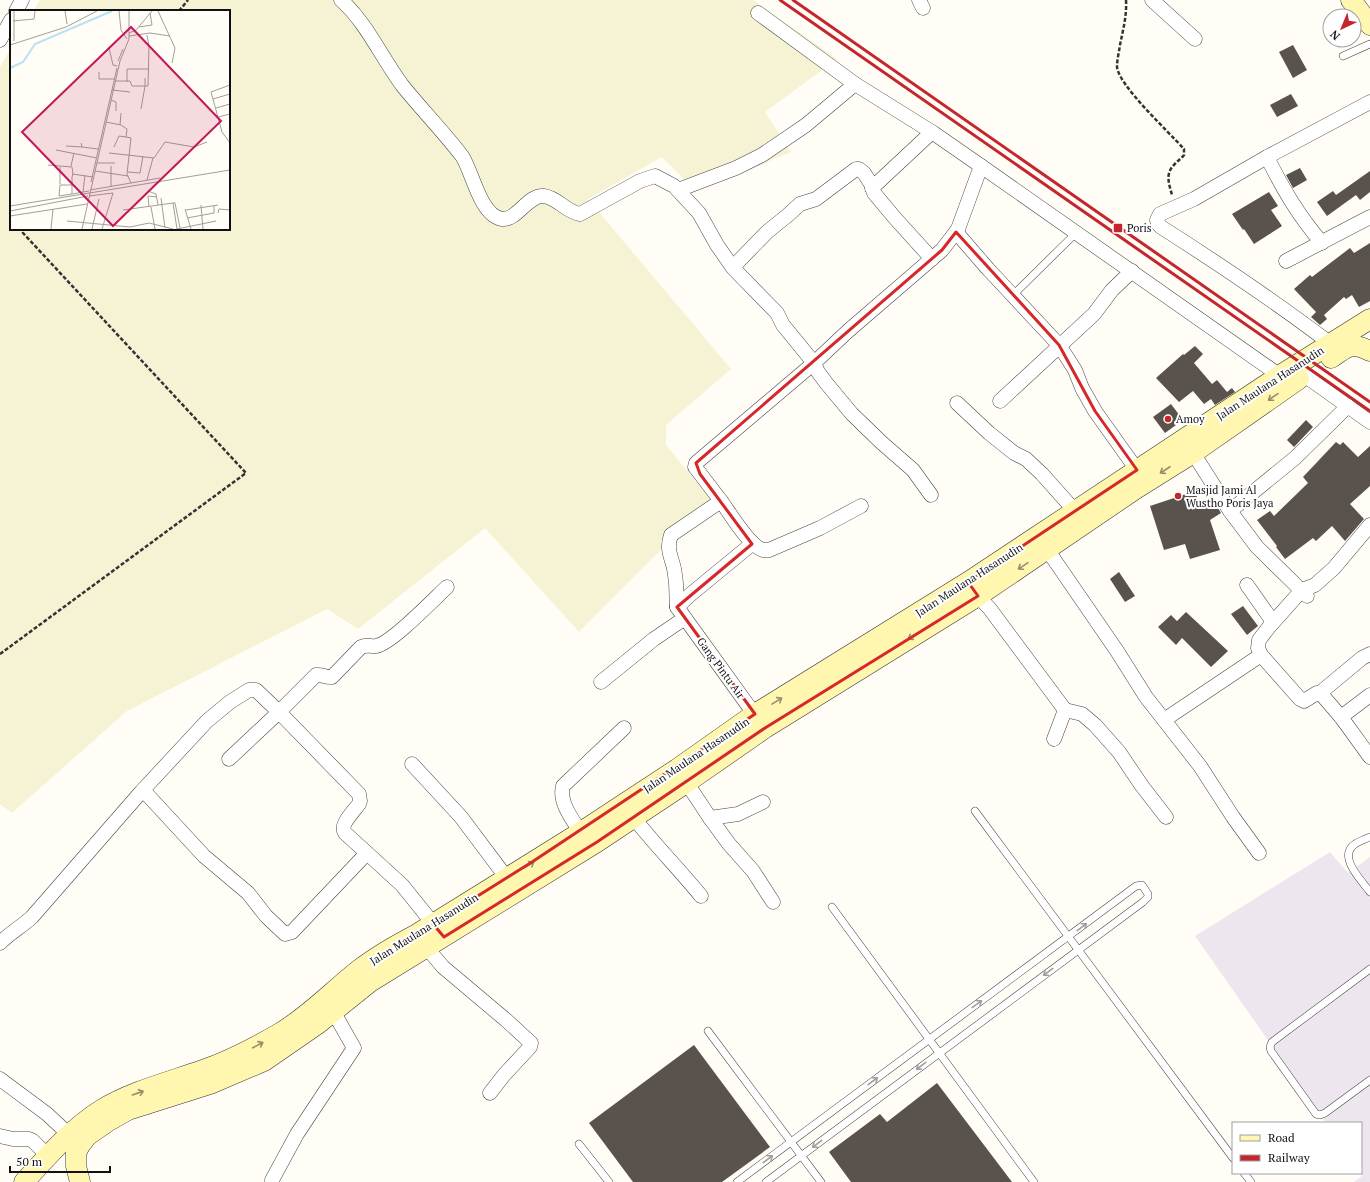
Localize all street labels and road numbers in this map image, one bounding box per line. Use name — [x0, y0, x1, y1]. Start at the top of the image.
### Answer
street label: Jalan Maulana Hasanudin — [1214, 343, 1327, 423]
street label: Jalan Maulana Hasanudin — [913, 540, 1026, 620]
street label: Gang Pintu Air — [694, 635, 748, 702]
street label: Jalan Maulana Hasanudin — [640, 714, 752, 796]
street label: Jalan Maulana Hasanudin — [367, 890, 481, 968]

